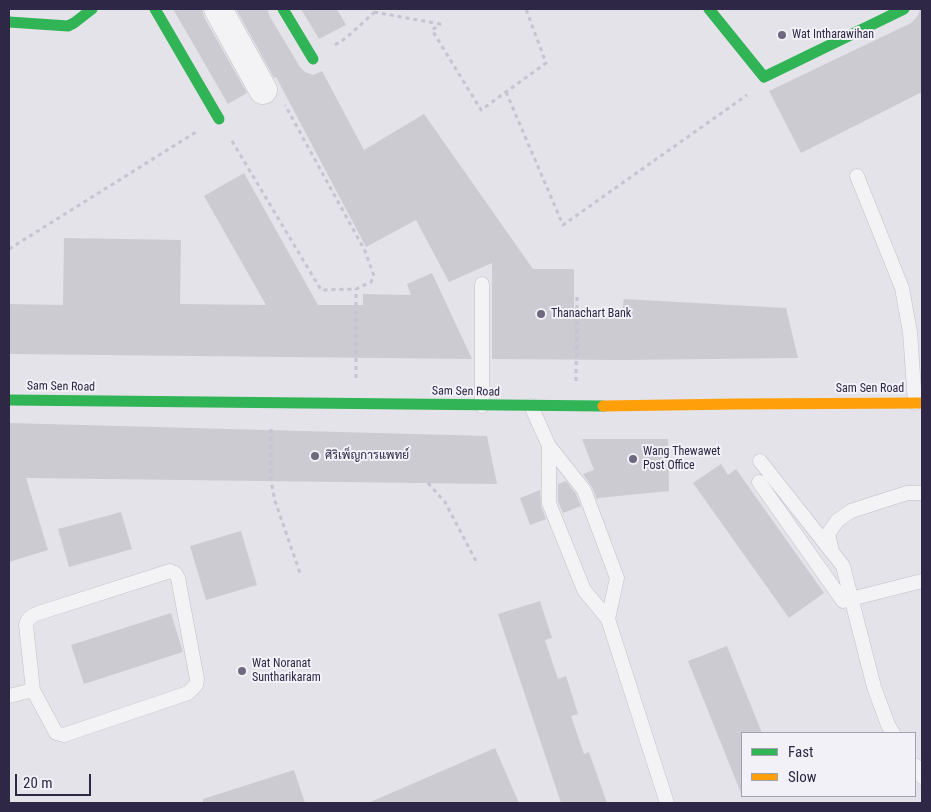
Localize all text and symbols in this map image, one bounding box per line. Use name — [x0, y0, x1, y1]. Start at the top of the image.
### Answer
place label: Wat Intharawihan — [792, 28, 874, 42]
marker: Wat Intharawihan — [776, 29, 788, 41]
place label: Thanachart Bank — [551, 307, 631, 321]
marker: Thanachart Bank — [535, 308, 547, 320]
street label: Sam Sen Road — [27, 379, 95, 395]
street label: Sam Sen Road — [836, 382, 904, 396]
street label: Sam Sen Road — [432, 384, 500, 400]
place label: Wang Thewawet Post Office — [643, 445, 720, 473]
place label: ศิริเพ็ญการแพทย์ — [325, 449, 409, 463]
marker: ศิริเพ็ญการแพทย์ — [309, 450, 321, 462]
marker: Wang Thewawet Post Office — [627, 453, 639, 465]
place label: Wat Noranat Suntharikaram — [252, 657, 321, 685]
marker: Wat Noranat Suntharikaram — [236, 665, 248, 677]
legend — [741, 732, 916, 797]
text: Fast — [788, 743, 813, 761]
scale bar — [18, 764, 94, 796]
text: Slow — [788, 768, 817, 786]
text: 20 m — [23, 774, 53, 792]

